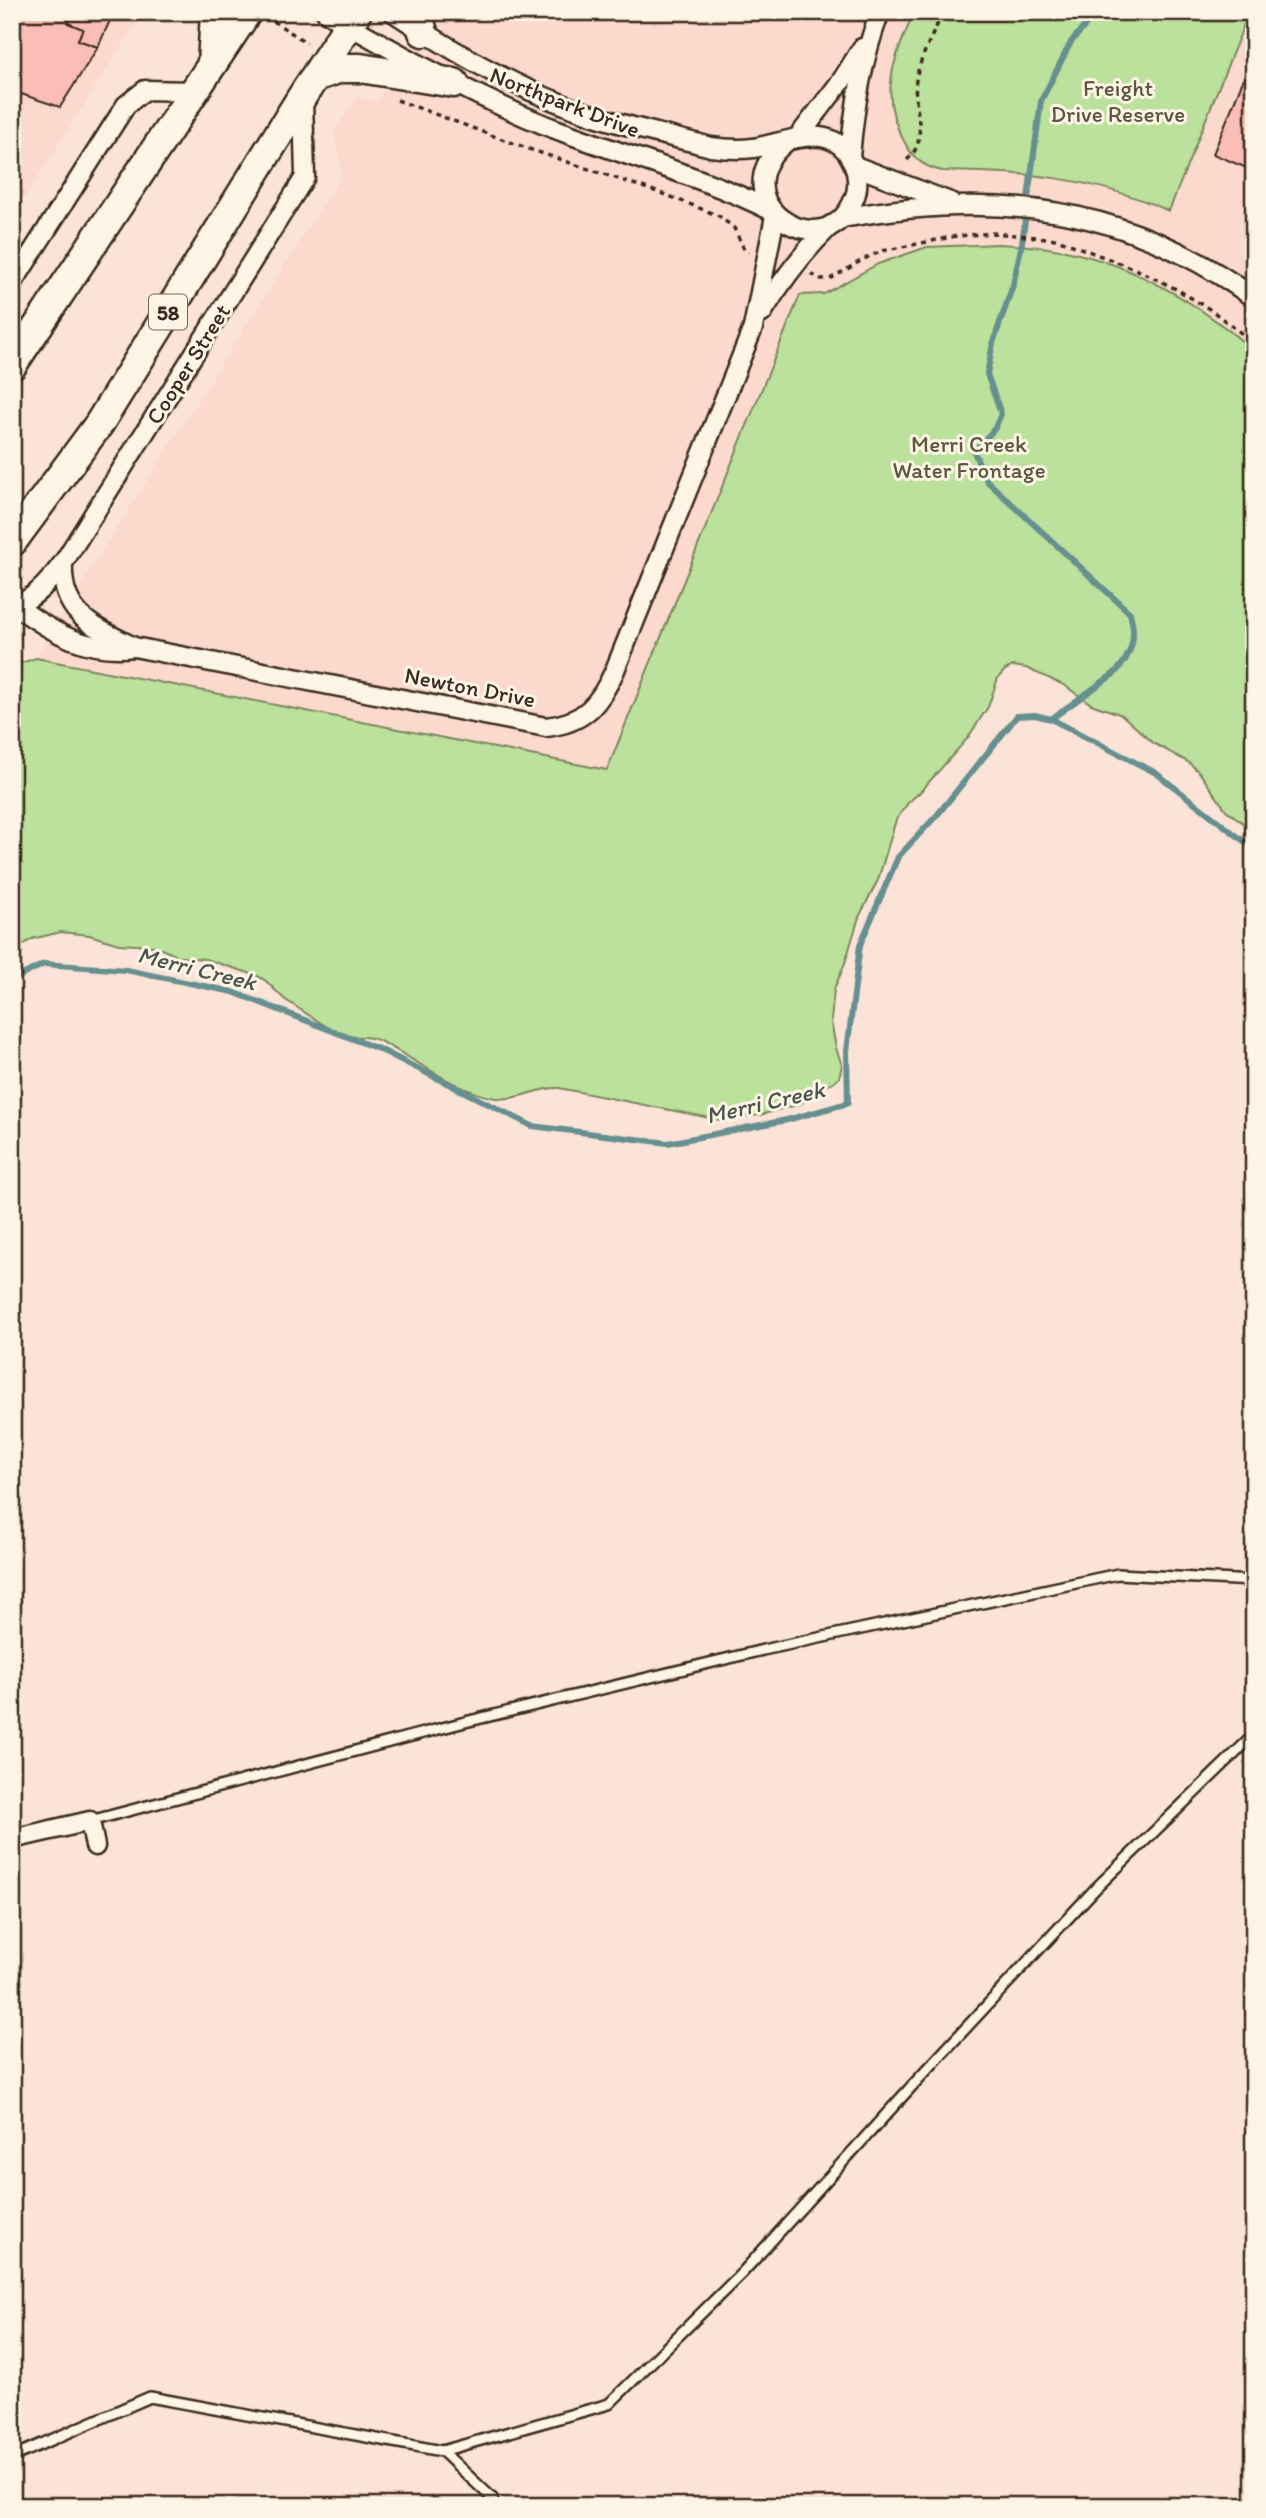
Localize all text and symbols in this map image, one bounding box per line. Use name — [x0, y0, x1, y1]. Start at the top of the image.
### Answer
street label: Northpark Drive — [486, 61, 644, 143]
park label: Freight Drive Reserve — [1051, 74, 1185, 128]
road number: 58 — [149, 294, 187, 330]
street label: Cooper Street — [140, 298, 236, 429]
park label: Merri Creek Water Frontage — [892, 430, 1046, 484]
street label: Newton Drive — [402, 661, 538, 713]
water label: Merri Creek — [135, 939, 261, 997]
water label: Merri Creek — [703, 1074, 829, 1130]

